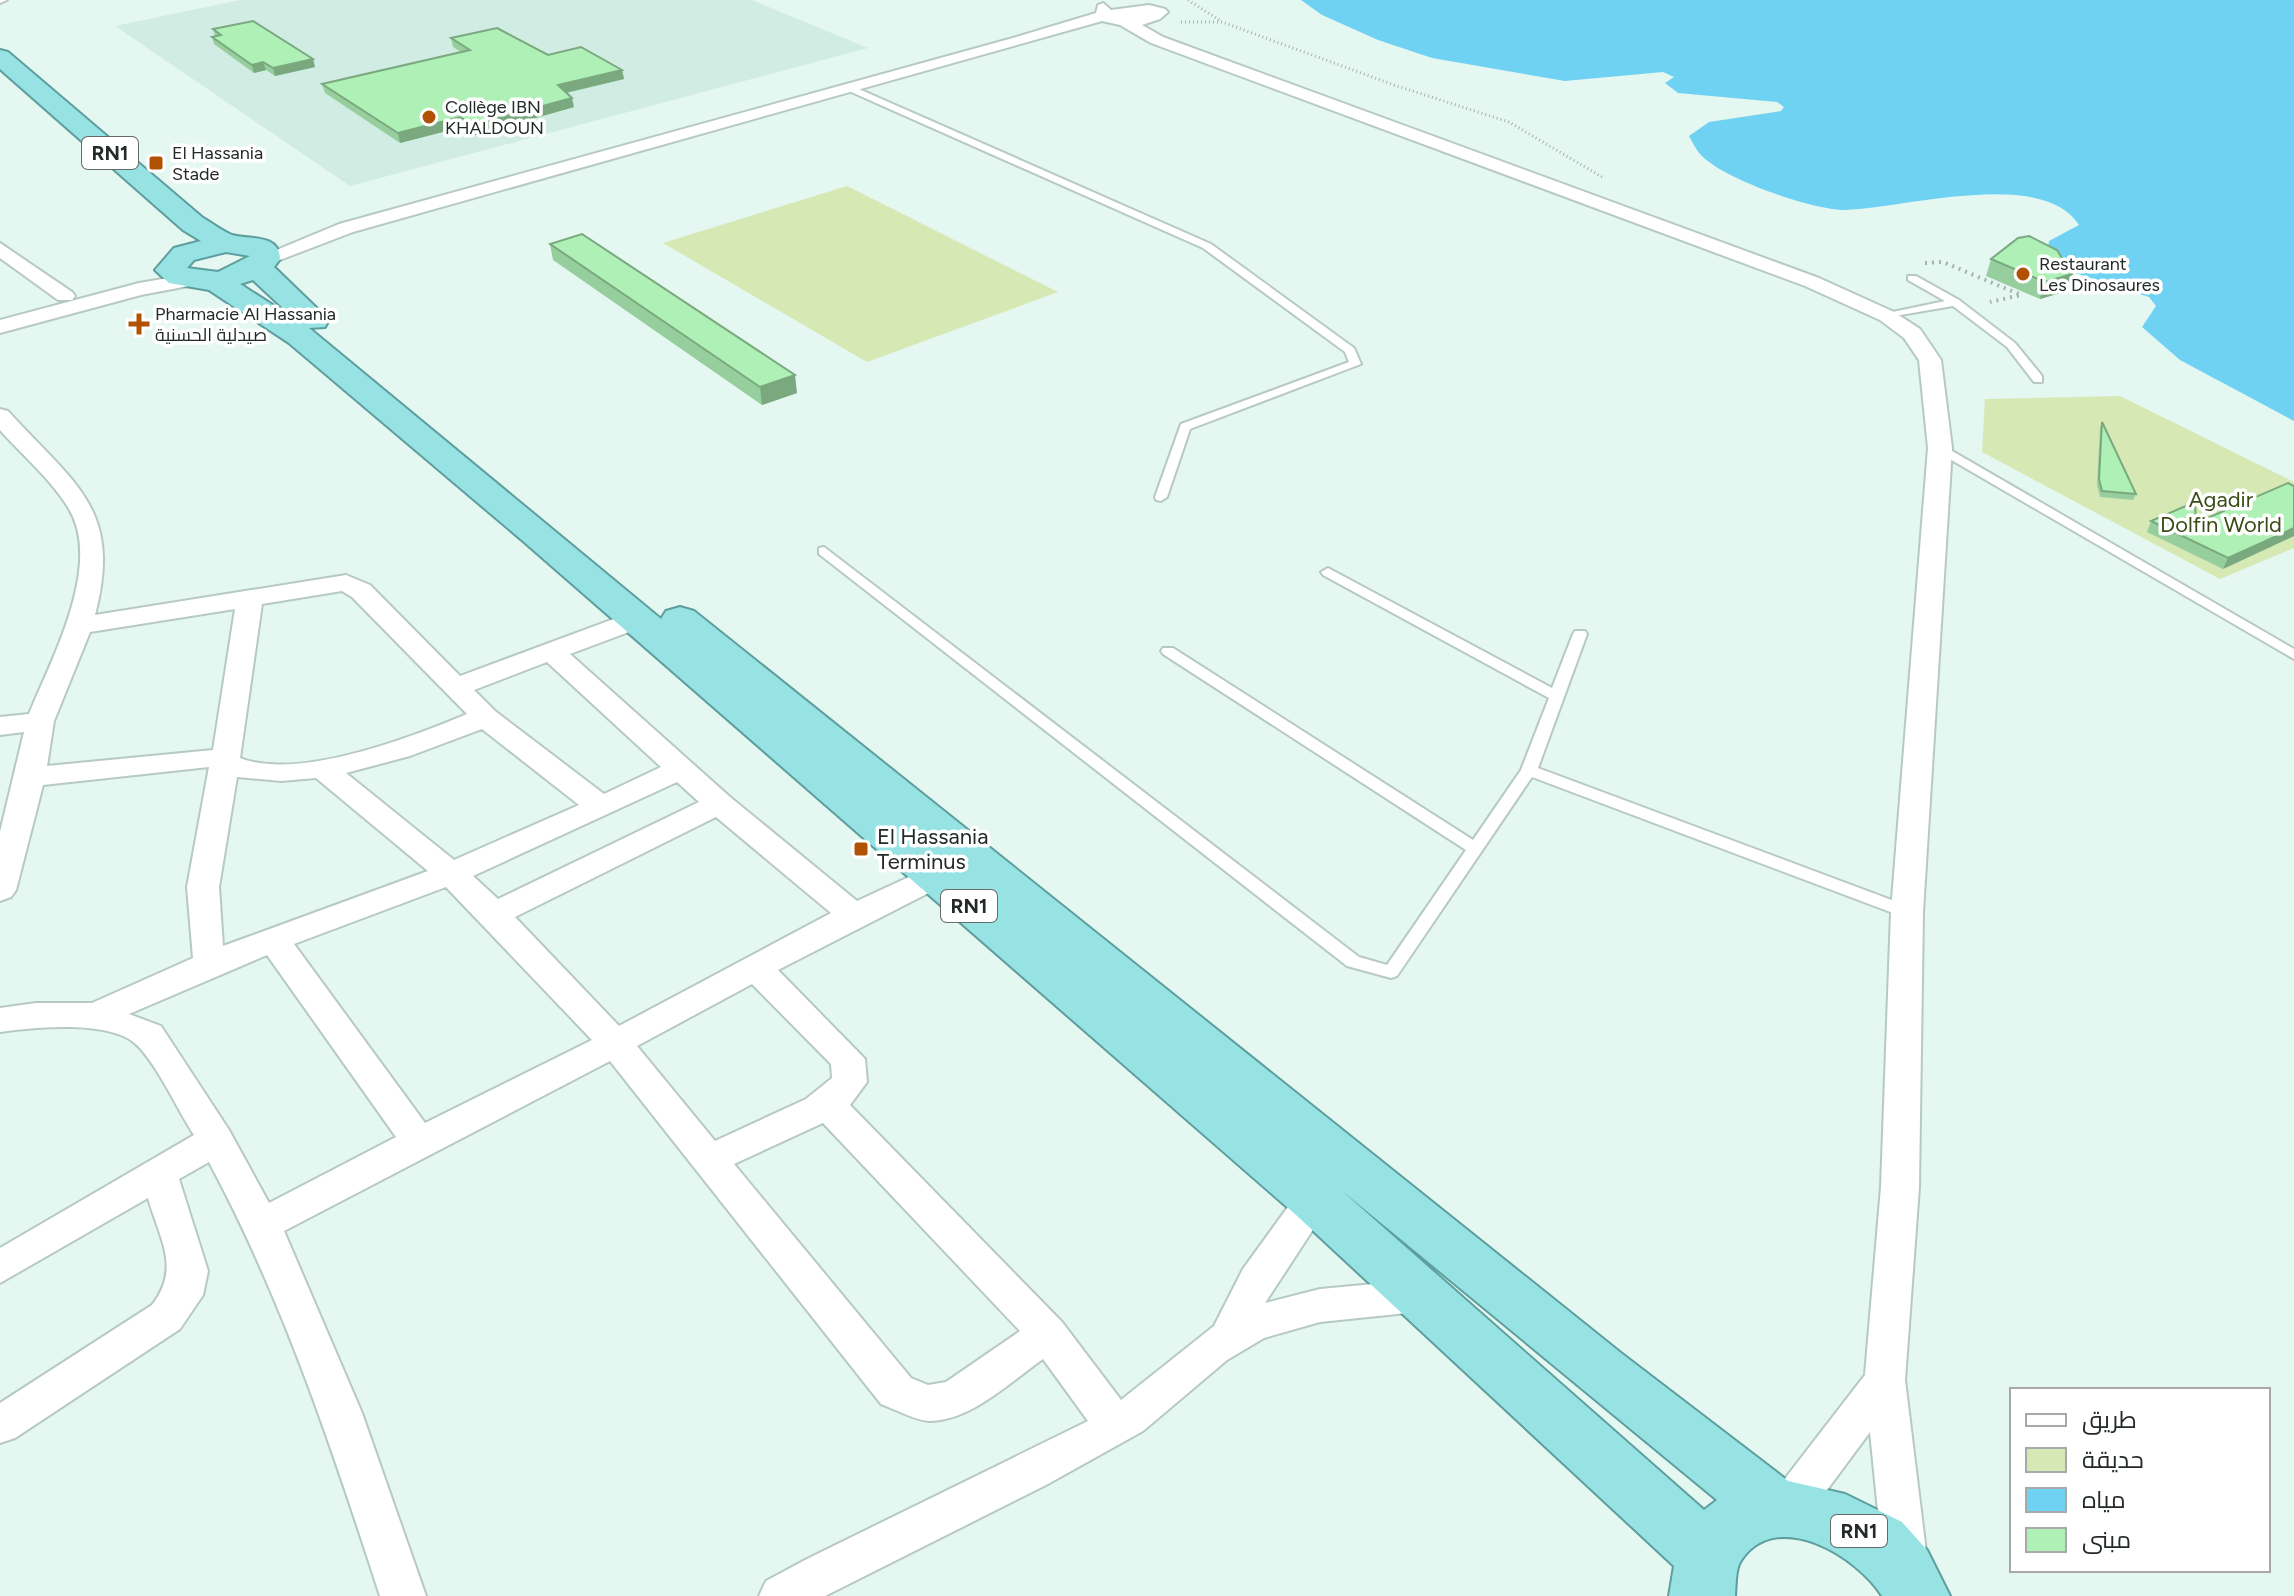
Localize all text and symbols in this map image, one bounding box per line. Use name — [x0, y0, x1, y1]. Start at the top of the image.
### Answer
place label: Collège IBN KHALDOUN — [445, 96, 544, 139]
marker: Collège IBN KHALDOUN — [420, 108, 438, 126]
road number: RN1 — [82, 137, 138, 169]
place label: El Hassania Stade — [172, 142, 263, 185]
marker: El Hassania Stade — [147, 154, 165, 172]
place label: Restaurant Les Dinosaures — [2039, 253, 2160, 296]
marker: Restaurant Les Dinosaures — [2014, 265, 2032, 283]
place label: Pharmacie Al Hassania صيدلية الحسنية — [155, 303, 336, 346]
marker: Pharmacie Al Hassania صيدلية الحسنية — [130, 315, 148, 333]
park label: Agadir Dolfin World — [2160, 486, 2282, 538]
place label: El Hassania Terminus — [877, 823, 988, 875]
marker: El Hassania Terminus — [852, 840, 870, 858]
road number: RN1 — [941, 890, 997, 922]
legend — [2010, 1388, 2270, 1572]
text: طريق — [2082, 1405, 2137, 1435]
text: حديقة — [2082, 1445, 2144, 1474]
text: مياه — [2082, 1485, 2126, 1514]
road number: RN1 — [1831, 1515, 1887, 1547]
text: مبنى — [2082, 1525, 2131, 1554]

